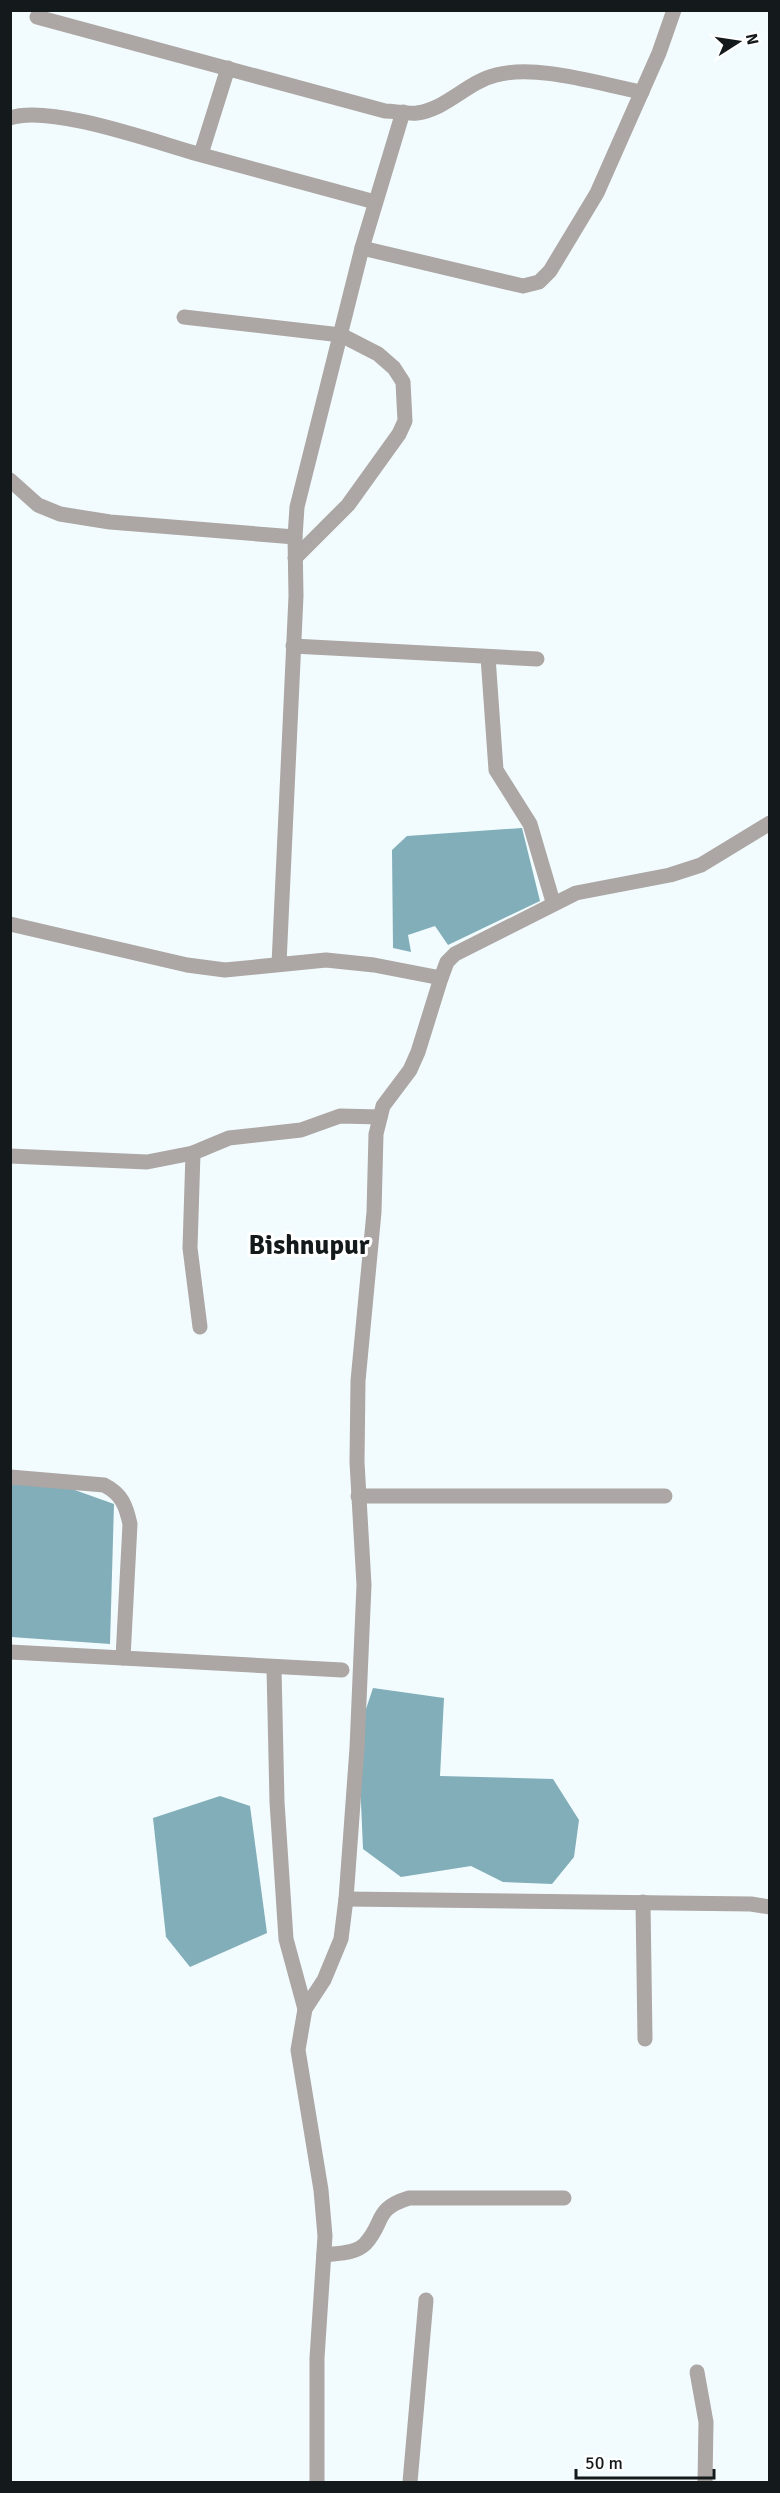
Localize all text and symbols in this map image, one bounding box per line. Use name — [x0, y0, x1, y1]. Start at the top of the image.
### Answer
north arrow — [708, 12, 768, 72]
text: N — [741, 32, 763, 47]
district label: Bishnupur — [249, 1229, 370, 1262]
scale bar — [576, 2442, 714, 2480]
text: 50 m — [585, 2452, 623, 2474]

